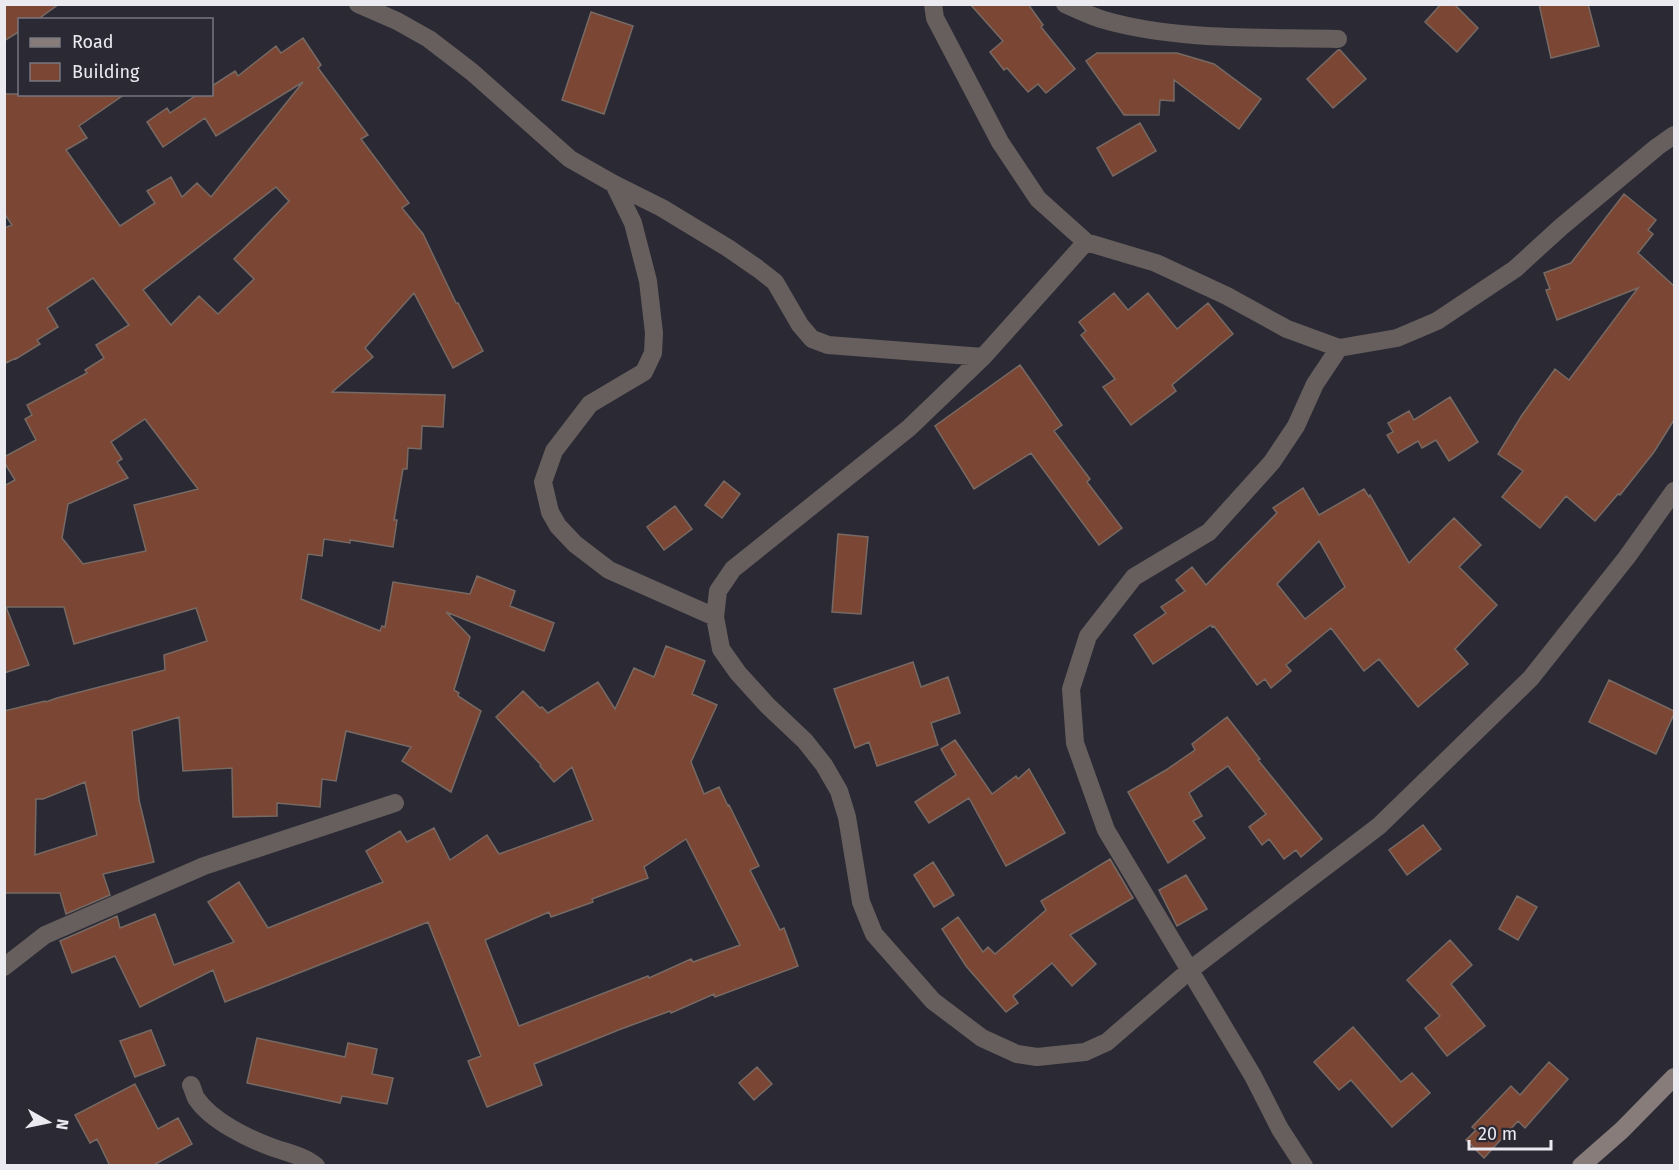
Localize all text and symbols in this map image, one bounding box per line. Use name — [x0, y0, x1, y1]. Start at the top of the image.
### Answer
legend — [18, 18, 213, 96]
text: Road — [72, 31, 114, 53]
text: Building — [72, 61, 140, 83]
north arrow — [18, 1092, 78, 1152]
scale bar — [1469, 1113, 1552, 1151]
text: N — [52, 1118, 73, 1131]
text: 20 m — [1478, 1123, 1517, 1145]

